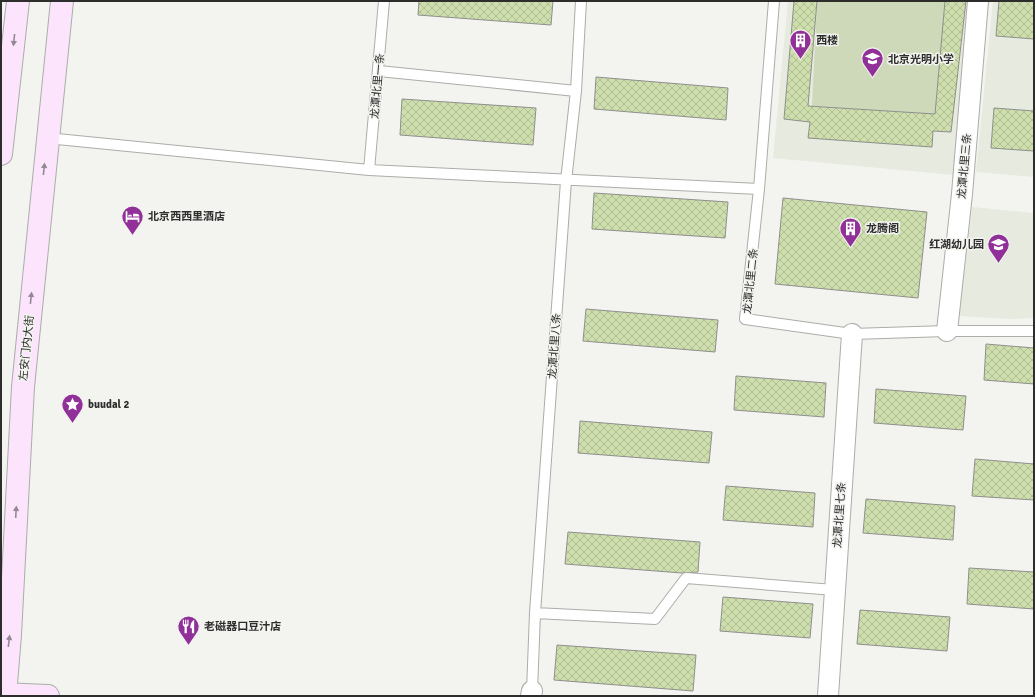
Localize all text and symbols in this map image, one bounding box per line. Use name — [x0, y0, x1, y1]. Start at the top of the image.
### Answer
building icon: 西楼 — [787, 27, 813, 60]
one-way arrow — [10, 34, 17, 46]
place label: 西楼 — [816, 34, 838, 47]
school or university icon: 北京光明小学 — [859, 46, 885, 79]
street label: 龙潭北里一条 — [368, 53, 387, 119]
place label: 北京光明小学 — [888, 53, 954, 66]
street label: 龙潭北里三条 — [955, 133, 974, 199]
one-way arrow — [40, 163, 47, 175]
hotel icon: 北京西西里酒店 — [119, 203, 145, 236]
place label: 北京西西里酒店 — [148, 210, 225, 223]
building icon: 龙腾阁 — [838, 215, 864, 248]
place label: 龙腾阁 — [866, 222, 899, 235]
school or university icon: 红湖幼儿园 — [986, 231, 1012, 264]
place label: 红湖幼儿园 — [929, 238, 984, 251]
street label: 龙潭北里二条 — [741, 248, 760, 315]
one-way arrow — [28, 292, 35, 304]
street label: 龙潭北里八条 — [546, 313, 563, 379]
street label: 左安门内大街 — [17, 315, 36, 382]
place icon: buudal 2 — [60, 391, 86, 424]
place label: buudal 2 — [88, 398, 129, 411]
street label: 龙潭北里七条 — [831, 482, 848, 548]
one-way arrow — [13, 506, 20, 518]
restaurant icon: 老磁器口豆汁店 — [176, 613, 202, 646]
place label: 老磁器口豆汁店 — [204, 620, 281, 633]
one-way arrow — [6, 635, 12, 647]

